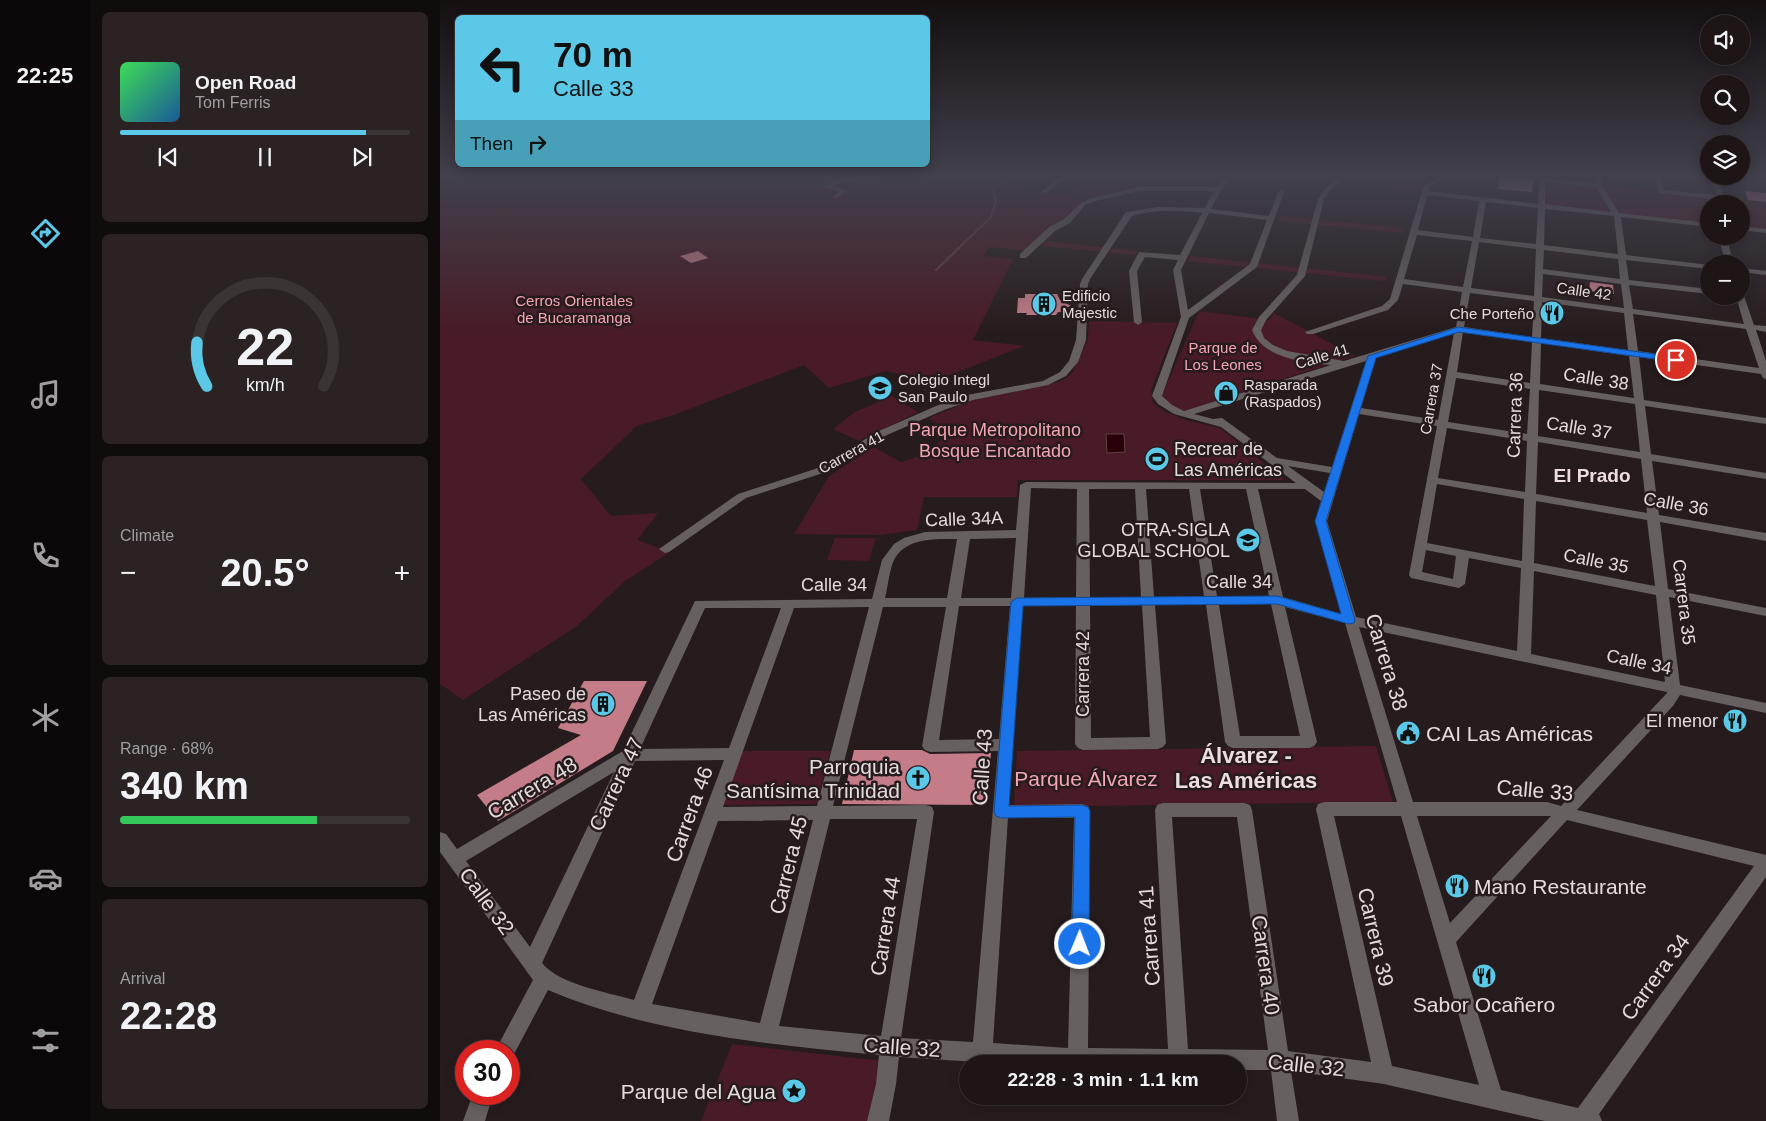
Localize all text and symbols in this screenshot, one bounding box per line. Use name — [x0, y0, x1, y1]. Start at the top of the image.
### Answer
map controls — [1700, 15, 1750, 305]
button: sound — [1700, 15, 1750, 65]
icon: left — [470, 35, 535, 100]
text: 70 m — [553, 35, 633, 74]
text: 22:25 — [17, 63, 73, 88]
text: Open Road — [195, 72, 296, 93]
button: search — [1700, 75, 1750, 125]
text: Calle 33 — [553, 76, 634, 101]
text: Tom Ferris — [195, 94, 271, 111]
icon: right — [523, 130, 551, 158]
text: Then — [470, 133, 513, 154]
button: layers — [1700, 135, 1750, 185]
icon: previous — [154, 143, 182, 171]
icon: pause — [251, 143, 279, 171]
icon: next — [348, 143, 376, 171]
button: + — [1700, 195, 1750, 245]
icon: directions — [28, 216, 63, 251]
button: − — [1700, 255, 1750, 305]
street label: Calle 42 — [1556, 279, 1612, 303]
place label: Edificio Majestic — [1062, 287, 1118, 321]
building icon: Edificio Majestic — [1031, 291, 1057, 317]
park label: Cerros Orientales de Bucaramanga — [515, 292, 633, 326]
restaurant icon: Che Porteño — [1539, 300, 1565, 326]
place label: Che Porteño — [1450, 305, 1534, 322]
text: 22 — [236, 318, 294, 376]
park label: Parque de Los Leones — [1184, 339, 1262, 373]
pin — [1655, 339, 1697, 381]
street label: Calle 41 — [1293, 340, 1351, 372]
icon: arrive — [1662, 346, 1690, 374]
street label: Carrera 37 — [1416, 362, 1446, 436]
street label: Calle 38 — [1562, 364, 1630, 394]
place label: Colegio Integl San Paulo — [898, 371, 990, 405]
street label: Carrera 36 — [1504, 372, 1526, 458]
text: km/h — [246, 375, 284, 395]
school or university icon: Colegio Integl San Paulo — [867, 375, 893, 401]
place label: Rasparada (Raspados) — [1244, 376, 1322, 410]
icon: music — [28, 377, 63, 412]
shop icon: Rasparada (Raspados) — [1213, 380, 1239, 406]
street label: Calle 37 — [1545, 413, 1613, 443]
park label: Parque Metropolitano Bosque Encantado — [909, 420, 1081, 461]
street label: Carrera 41 — [816, 427, 886, 477]
place label: Recrear de Las Américas — [1174, 439, 1282, 480]
sports icon: Recrear de Las Américas — [1144, 446, 1170, 472]
district label: El Prado — [1553, 465, 1631, 486]
street label: Calle 36 — [1642, 488, 1710, 520]
street label: Calle 34A — [925, 508, 1003, 530]
place label: OTRA-SIGLA GLOBAL SCHOOL — [1078, 520, 1230, 561]
text: Climate — [120, 527, 174, 544]
school or university icon: OTRA-SIGLA GLOBAL SCHOOL — [1235, 527, 1261, 553]
icon: phone — [28, 538, 63, 573]
street label: Calle 35 — [1562, 545, 1630, 577]
text: 20.5° — [220, 552, 310, 594]
text: − — [120, 557, 136, 588]
text: + — [394, 557, 410, 588]
street label: Carrera 35 — [1669, 558, 1699, 646]
street label: Calle 34 — [1206, 572, 1272, 592]
street label: Calle 34 — [801, 575, 867, 595]
street label: Carrera 38 — [1361, 611, 1413, 713]
street label: Carrera 42 — [1073, 631, 1093, 717]
street label: Calle 34 — [1605, 645, 1673, 679]
place label: Paseo de Las Américas — [478, 684, 586, 725]
building icon: Paseo de Las Américas — [590, 691, 616, 717]
icon: climate — [28, 700, 63, 735]
restaurant icon: El menor — [1722, 708, 1748, 734]
place label: El menor — [1646, 711, 1718, 731]
public building icon: CAI Las Américas — [1395, 720, 1421, 746]
place label: CAI Las Américas — [1426, 722, 1593, 745]
street label: Calle 43 — [968, 728, 996, 806]
street label: Carrera 47 — [584, 734, 648, 834]
text: Range · 68% — [120, 740, 213, 757]
district label: Álvarez - Las Américas — [1175, 743, 1317, 793]
street label: Carrera 48 — [483, 752, 581, 824]
place label: Parroquia Santísima Trinidad — [726, 755, 900, 802]
street label: Carrera 46 — [661, 763, 717, 865]
text: 340 km — [120, 765, 249, 807]
church icon: Parroquia Santísima Trinidad — [905, 765, 931, 791]
park label: Parque Álvarez — [1014, 767, 1158, 790]
street label: Calle 33 — [1496, 775, 1574, 805]
street label: Carrera 45 — [765, 814, 811, 916]
icon: car — [28, 861, 63, 896]
street label: Calle 32 — [455, 863, 519, 939]
restaurant icon: Mano Restaurante — [1444, 873, 1470, 899]
street label: Carrera 44 — [866, 874, 904, 977]
place label: Mano Restaurante — [1474, 875, 1647, 898]
street label: Carrera 41 — [1134, 885, 1164, 987]
street label: Carrera 39 — [1354, 886, 1398, 988]
street label: Carrera 40 — [1248, 914, 1284, 1016]
position arrow — [1053, 917, 1105, 969]
street label: Carrera 34 — [1616, 929, 1694, 1024]
restaurant icon: Sabor Ocañero — [1471, 963, 1497, 989]
text: Arrival — [120, 970, 165, 987]
place label: Sabor Ocañero — [1413, 993, 1555, 1016]
text: 22:28 — [120, 995, 217, 1037]
icon: filters — [28, 1023, 63, 1058]
street label: Calle 32 — [863, 1033, 941, 1061]
speed limit sign: 30 — [455, 1040, 520, 1105]
street label: Calle 32 — [1266, 1050, 1346, 1080]
text: 22:28 · 3 min · 1.1 km — [1007, 1069, 1199, 1090]
place icon: Parque del Agua — [781, 1078, 807, 1104]
place label: Parque del Agua — [621, 1080, 776, 1103]

